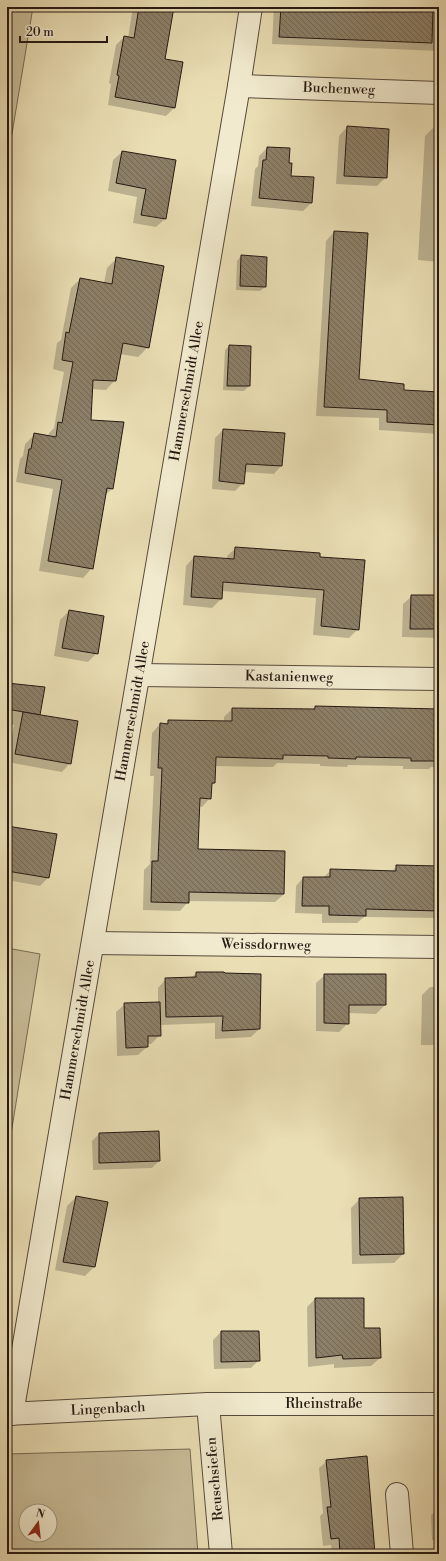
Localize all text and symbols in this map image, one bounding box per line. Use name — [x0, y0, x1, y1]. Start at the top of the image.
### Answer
scale bar — [20, 18, 107, 44]
text: 20 m — [26, 25, 54, 40]
street label: Buchenweg — [301, 79, 376, 99]
street label: Hammerschmidt Allee — [166, 319, 208, 463]
street label: Hammerschmidt Allee — [112, 639, 154, 783]
street label: Kastanienweg — [245, 667, 334, 687]
street label: Weissdornweg — [220, 935, 312, 955]
street label: Hammerschmidt Allee — [57, 958, 99, 1102]
street label: Rheinstraße — [285, 1395, 363, 1413]
street label: Lingenbach — [70, 1398, 147, 1420]
street label: Reuschsiefen — [202, 1436, 228, 1522]
north arrow — [18, 1503, 58, 1543]
text: N — [34, 1506, 47, 1522]

